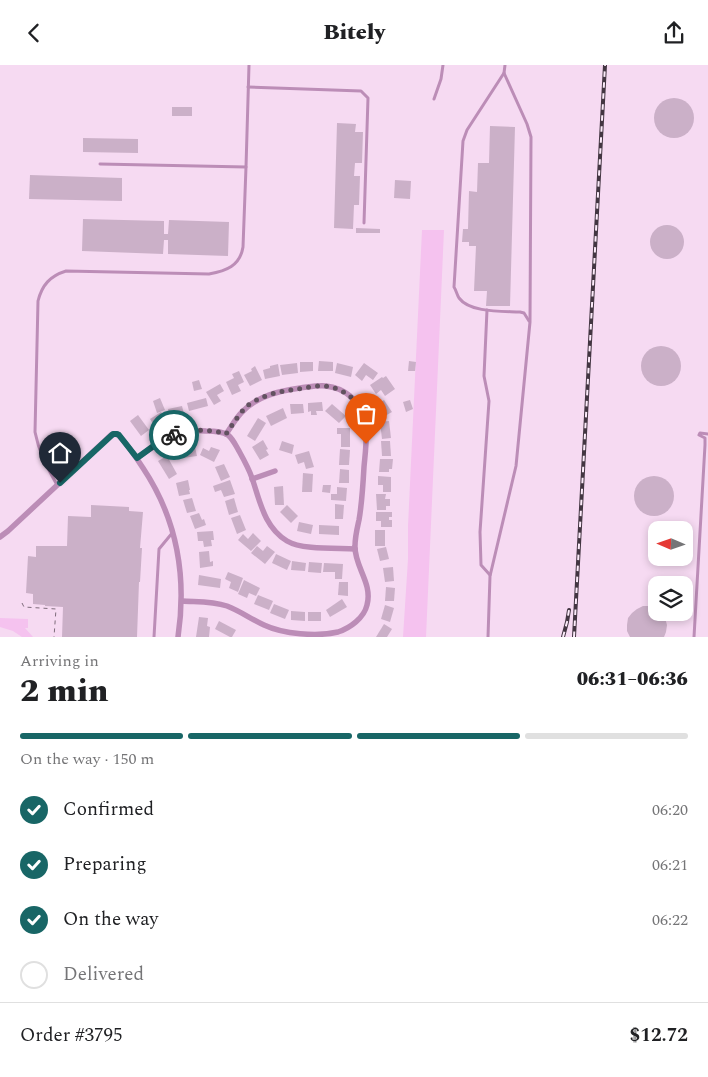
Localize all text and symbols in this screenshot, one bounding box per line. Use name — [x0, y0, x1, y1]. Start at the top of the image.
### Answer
text: Bitely — [323, 16, 385, 49]
icon: back — [20, 19, 48, 47]
icon: share — [660, 19, 688, 47]
pin — [345, 393, 387, 444]
icon: bag — [352, 400, 380, 428]
courier — [149, 410, 199, 460]
icon: bike — [160, 421, 188, 449]
pin — [39, 432, 81, 483]
icon: home — [46, 439, 74, 467]
north arrow — [648, 521, 692, 566]
map controls — [648, 521, 693, 621]
button: layers — [648, 576, 693, 621]
text: Arriving in — [20, 649, 99, 673]
text: 06:31–06:36 — [577, 665, 688, 694]
text: 2 min — [20, 667, 108, 716]
text: On the way · 150 m — [20, 747, 154, 771]
text: Confirmed — [63, 795, 154, 824]
icon: check — [20, 796, 48, 824]
text: 06:20 — [652, 798, 688, 822]
text: Preparing — [63, 850, 147, 879]
icon: check — [20, 851, 48, 879]
text: 06:21 — [652, 853, 688, 877]
text: On the way — [63, 905, 159, 934]
icon: check — [20, 906, 48, 934]
text: 06:22 — [652, 908, 688, 932]
text: Delivered — [63, 960, 144, 989]
text: Order #3795 — [20, 1021, 123, 1050]
text: $12.72 — [630, 1021, 688, 1050]

